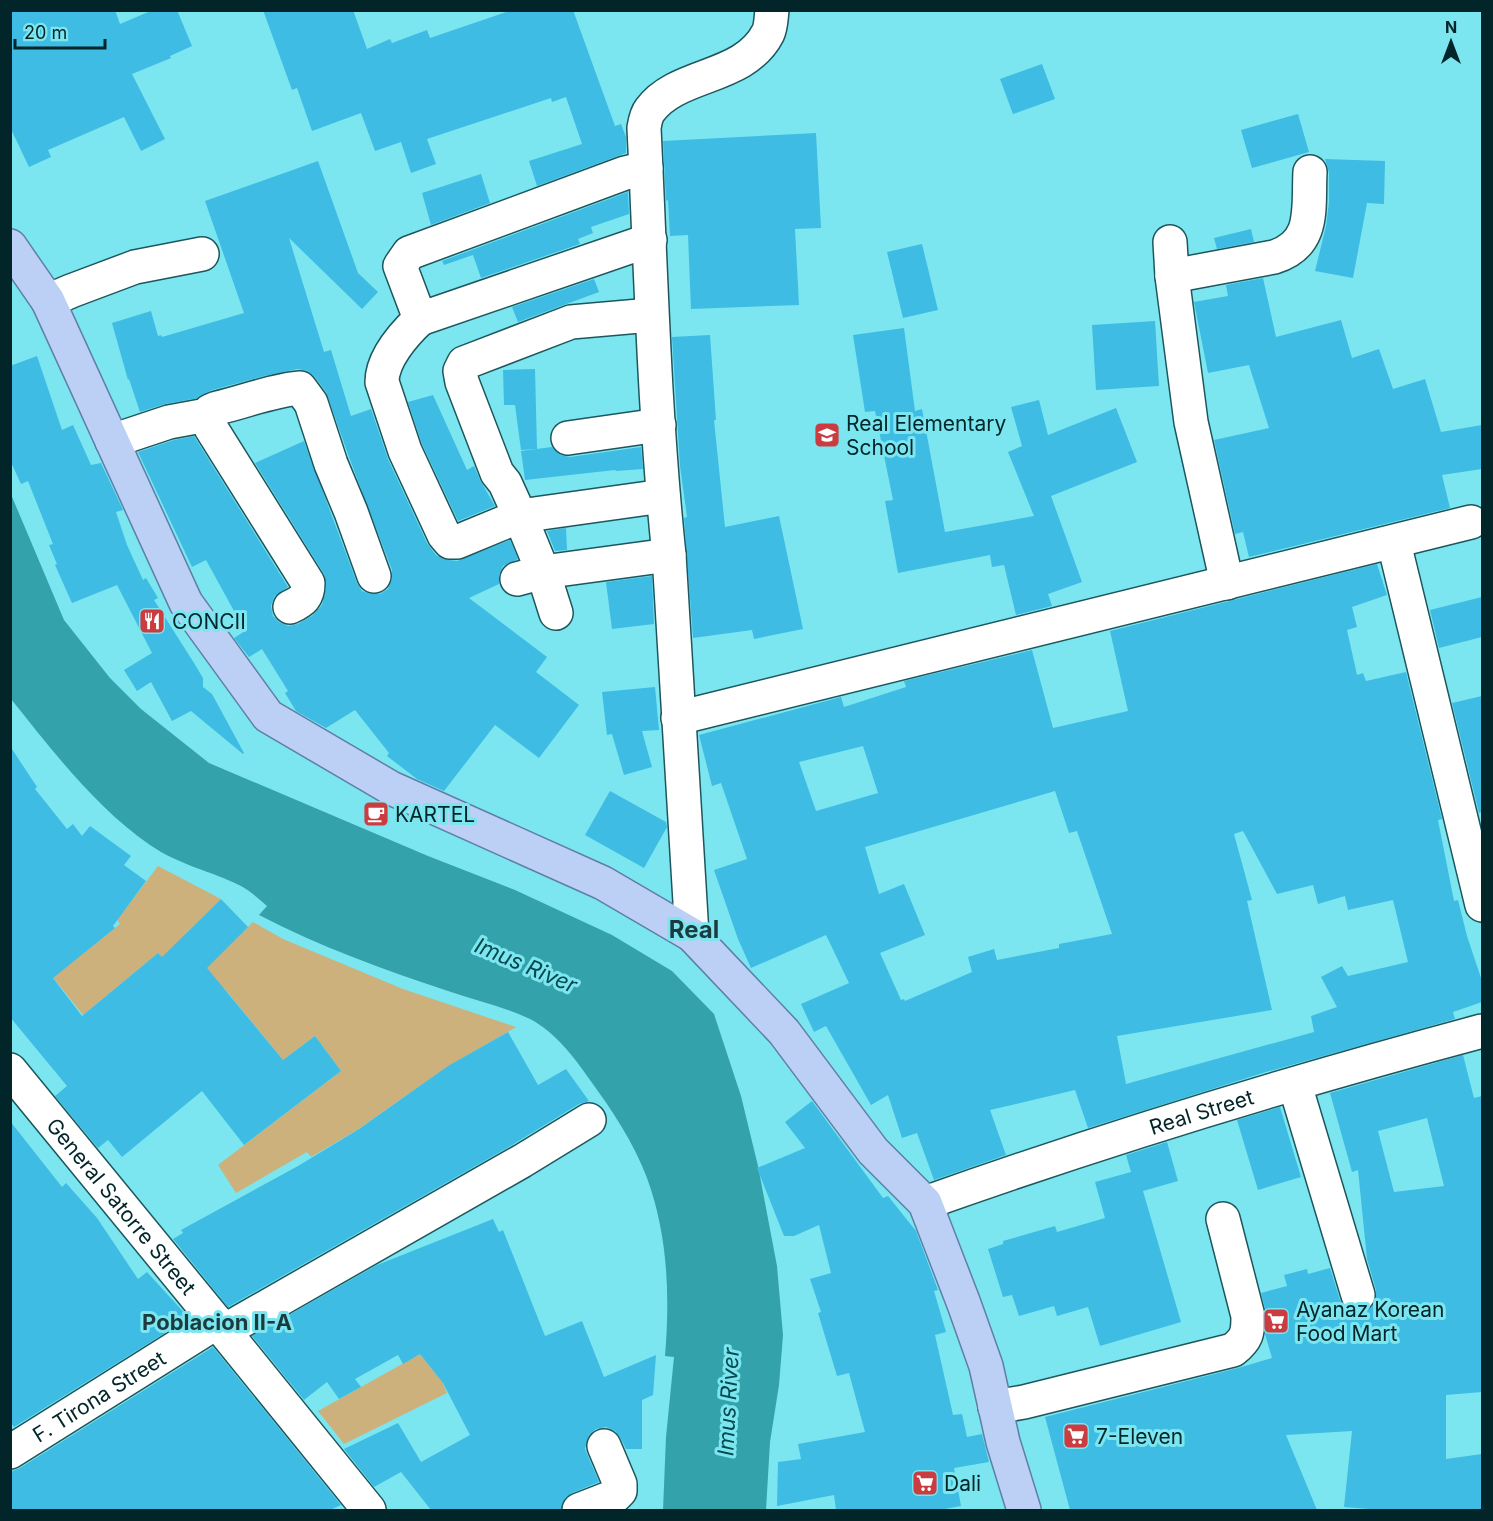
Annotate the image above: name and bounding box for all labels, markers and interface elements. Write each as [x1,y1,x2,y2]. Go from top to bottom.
scale bar [15,12,105,50]
north arrow [1421,12,1481,72]
text: N [1445,17,1457,37]
text: 20 m [24,22,67,43]
place label: Real Elementary School [846,411,1006,460]
school or university icon: Real Elementary School [812,420,842,450]
restaurant icon: CONCII [137,606,167,636]
place label: CONCII [172,609,246,634]
cafe icon: KARTEL [361,799,391,829]
place label: KARTEL [395,802,475,827]
district label: Real [669,915,719,944]
water label: Imus River [471,932,582,998]
street label: Real Street [1146,1084,1257,1140]
street label: General Satorre Street [42,1113,201,1300]
place label: Ayanaz Korean Food Mart [1296,1297,1444,1346]
supermarket icon: Ayanaz Korean Food Mart [1261,1306,1291,1336]
district label: Poblacion II-A [142,1309,292,1335]
street label: F. Tirona Street [28,1345,170,1447]
water label: Imus River [712,1347,744,1457]
supermarket icon: 7-Eleven [1061,1421,1091,1451]
place label: 7-Eleven [1096,1424,1183,1449]
supermarket icon: Dali [910,1468,940,1498]
place label: Dali [944,1471,981,1496]

